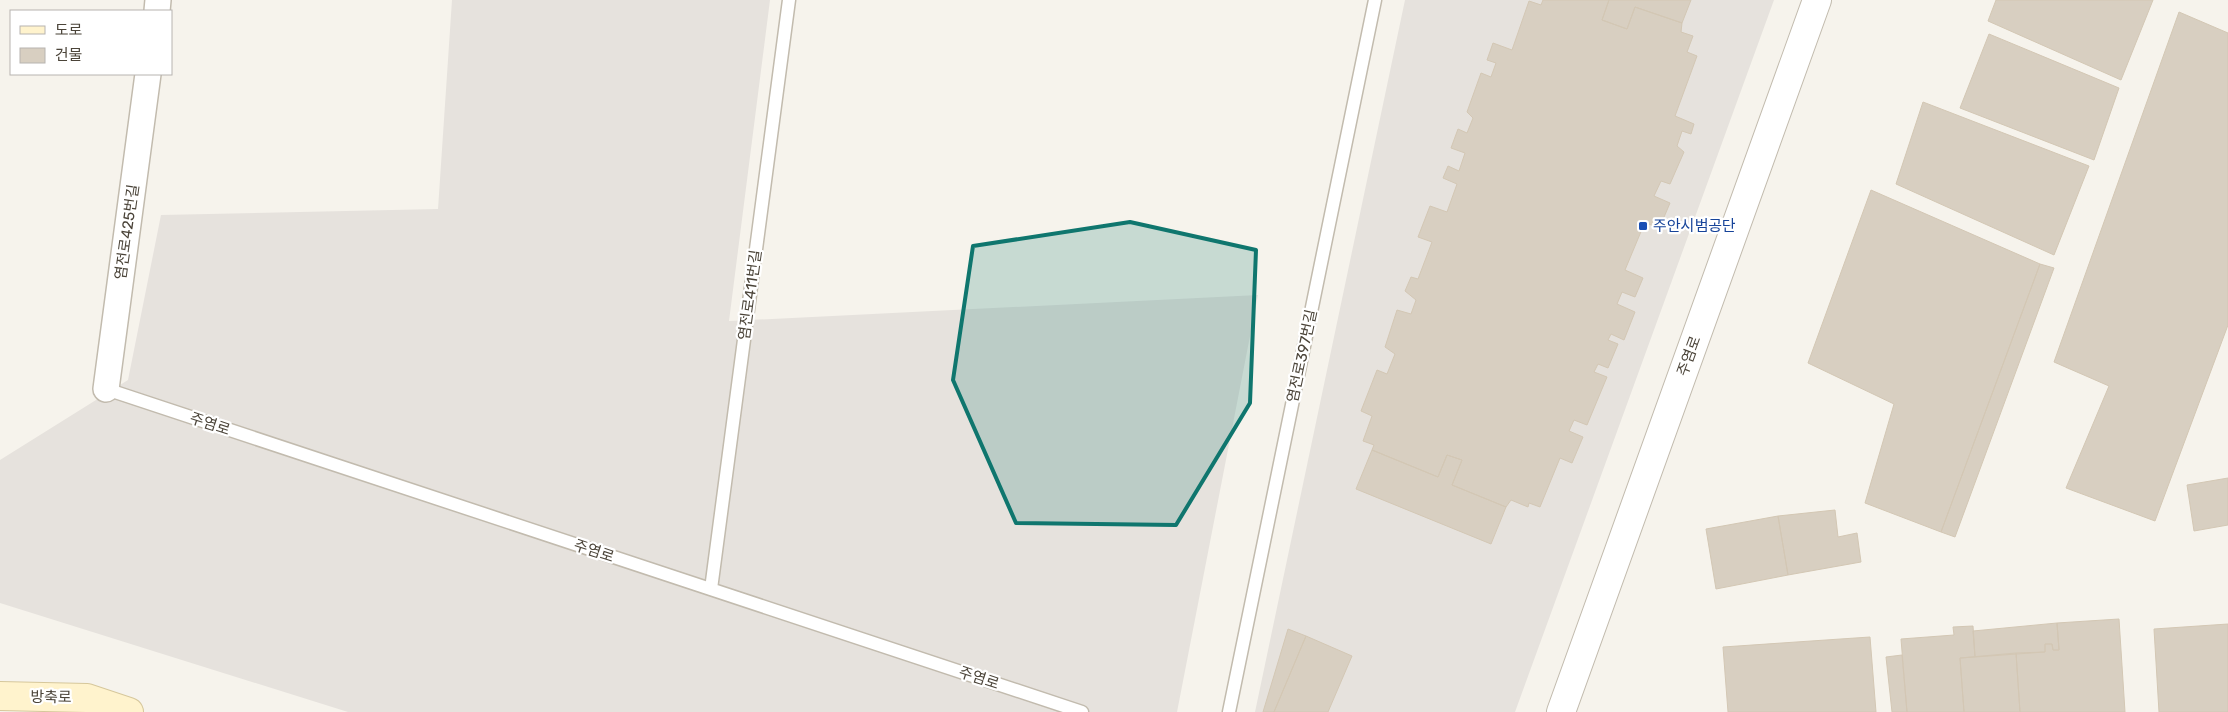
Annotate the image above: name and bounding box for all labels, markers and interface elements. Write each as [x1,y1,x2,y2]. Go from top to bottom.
legend [10,10,172,75]
text: 도로 [55,21,83,39]
text: 건물 [55,46,83,64]
street label: 염전로425번길 [111,183,143,281]
place label: 주안시범공단 [1653,217,1736,235]
marker: 주안시범공단 [1637,220,1649,232]
street label: 염전로411번길 [735,249,765,341]
street label: 염전로397번길 [1283,308,1321,404]
street label: 주염로 [1673,333,1705,379]
street label: 주염로 [188,409,232,439]
street label: 주염로 [572,536,616,566]
street label: 주염로 [957,663,1001,693]
street label: 방축로 [30,688,72,706]

